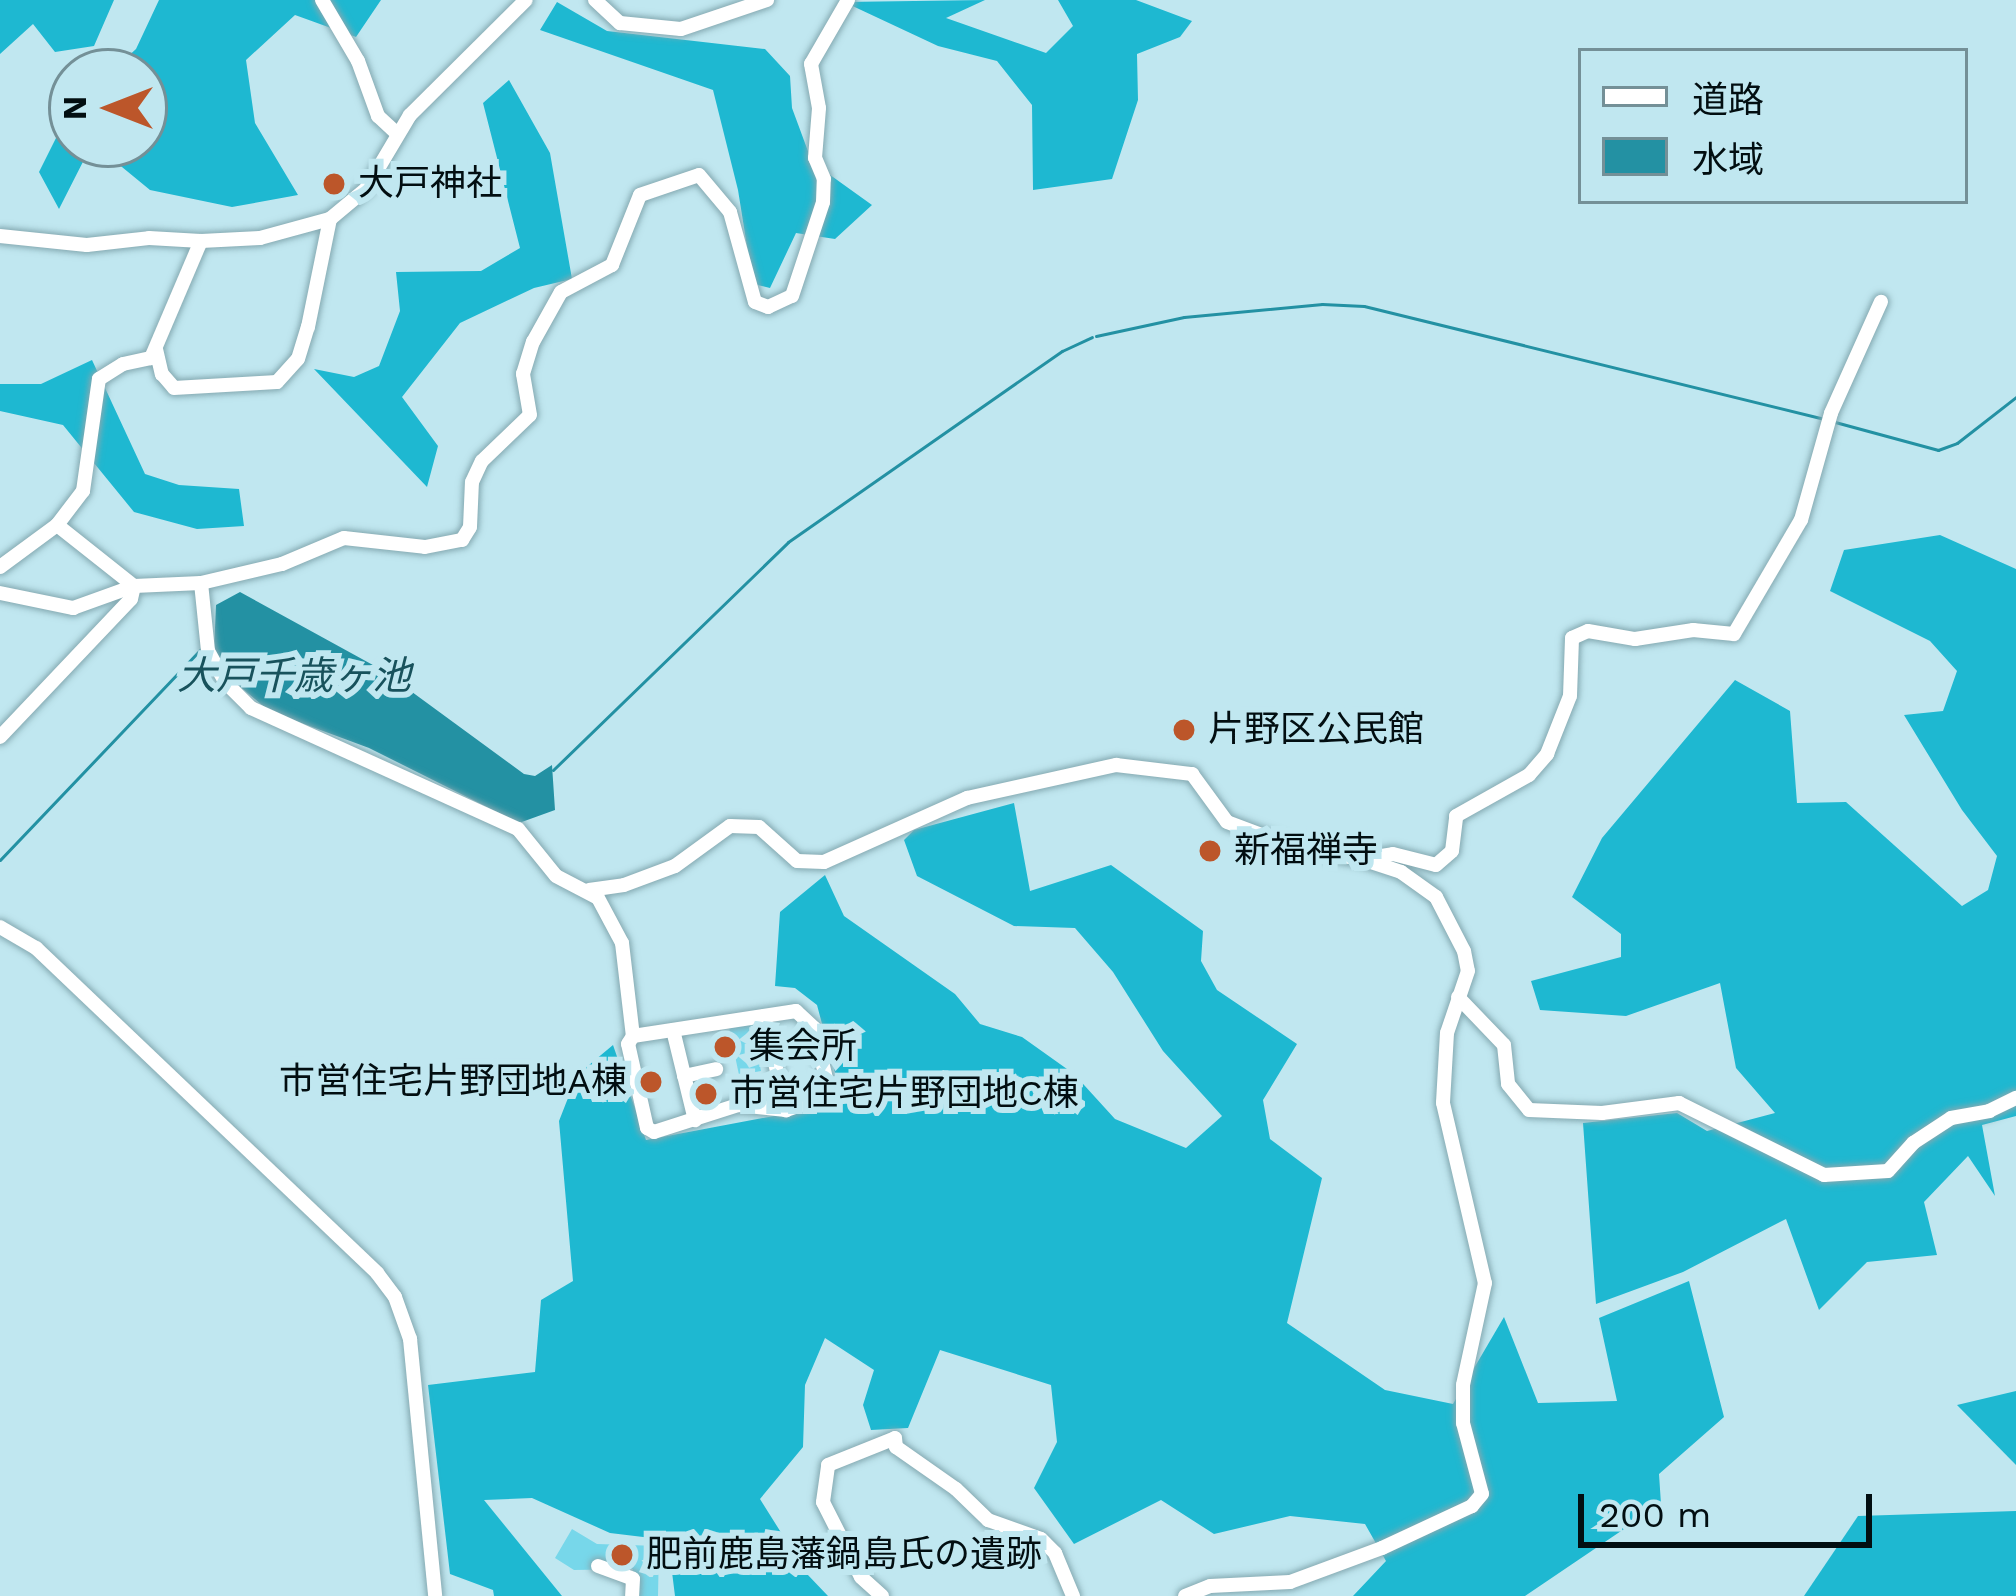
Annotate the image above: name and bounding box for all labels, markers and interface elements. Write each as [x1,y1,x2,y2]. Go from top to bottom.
north arrow [48,48,168,168]
legend [1578,48,1968,204]
text: 道路 [1692,79,1764,121]
text: N [55,96,94,120]
text: 水域 [1692,139,1764,181]
place label: 大戸神社 [358,162,502,206]
marker: 大戸神社 [321,171,347,197]
water label: 大戸千歳ヶ池 [177,653,411,699]
place label: 片野区公民館 [1208,708,1424,752]
marker: 片野区公民館 [1171,717,1197,743]
place label: 新福禅寺 [1234,829,1378,873]
marker: 新福禅寺 [1197,838,1223,864]
place label: 集会所 [749,1025,857,1069]
marker: 集会所 [712,1034,738,1060]
place label: 市営住宅片野団地A棟 [279,1060,627,1104]
marker: 市営住宅片野団地A棟 [638,1069,664,1095]
place label: 市営住宅片野団地C棟 [730,1072,1079,1116]
marker: 市営住宅片野団地C棟 [693,1081,719,1107]
scale bar [1584,1470,1878,1544]
text: 200 m [1599,1494,1711,1536]
place label: 肥前鹿島藩鍋島氏の遺跡 [646,1533,1042,1577]
marker: 肥前鹿島藩鍋島氏の遺跡 [609,1542,635,1568]

